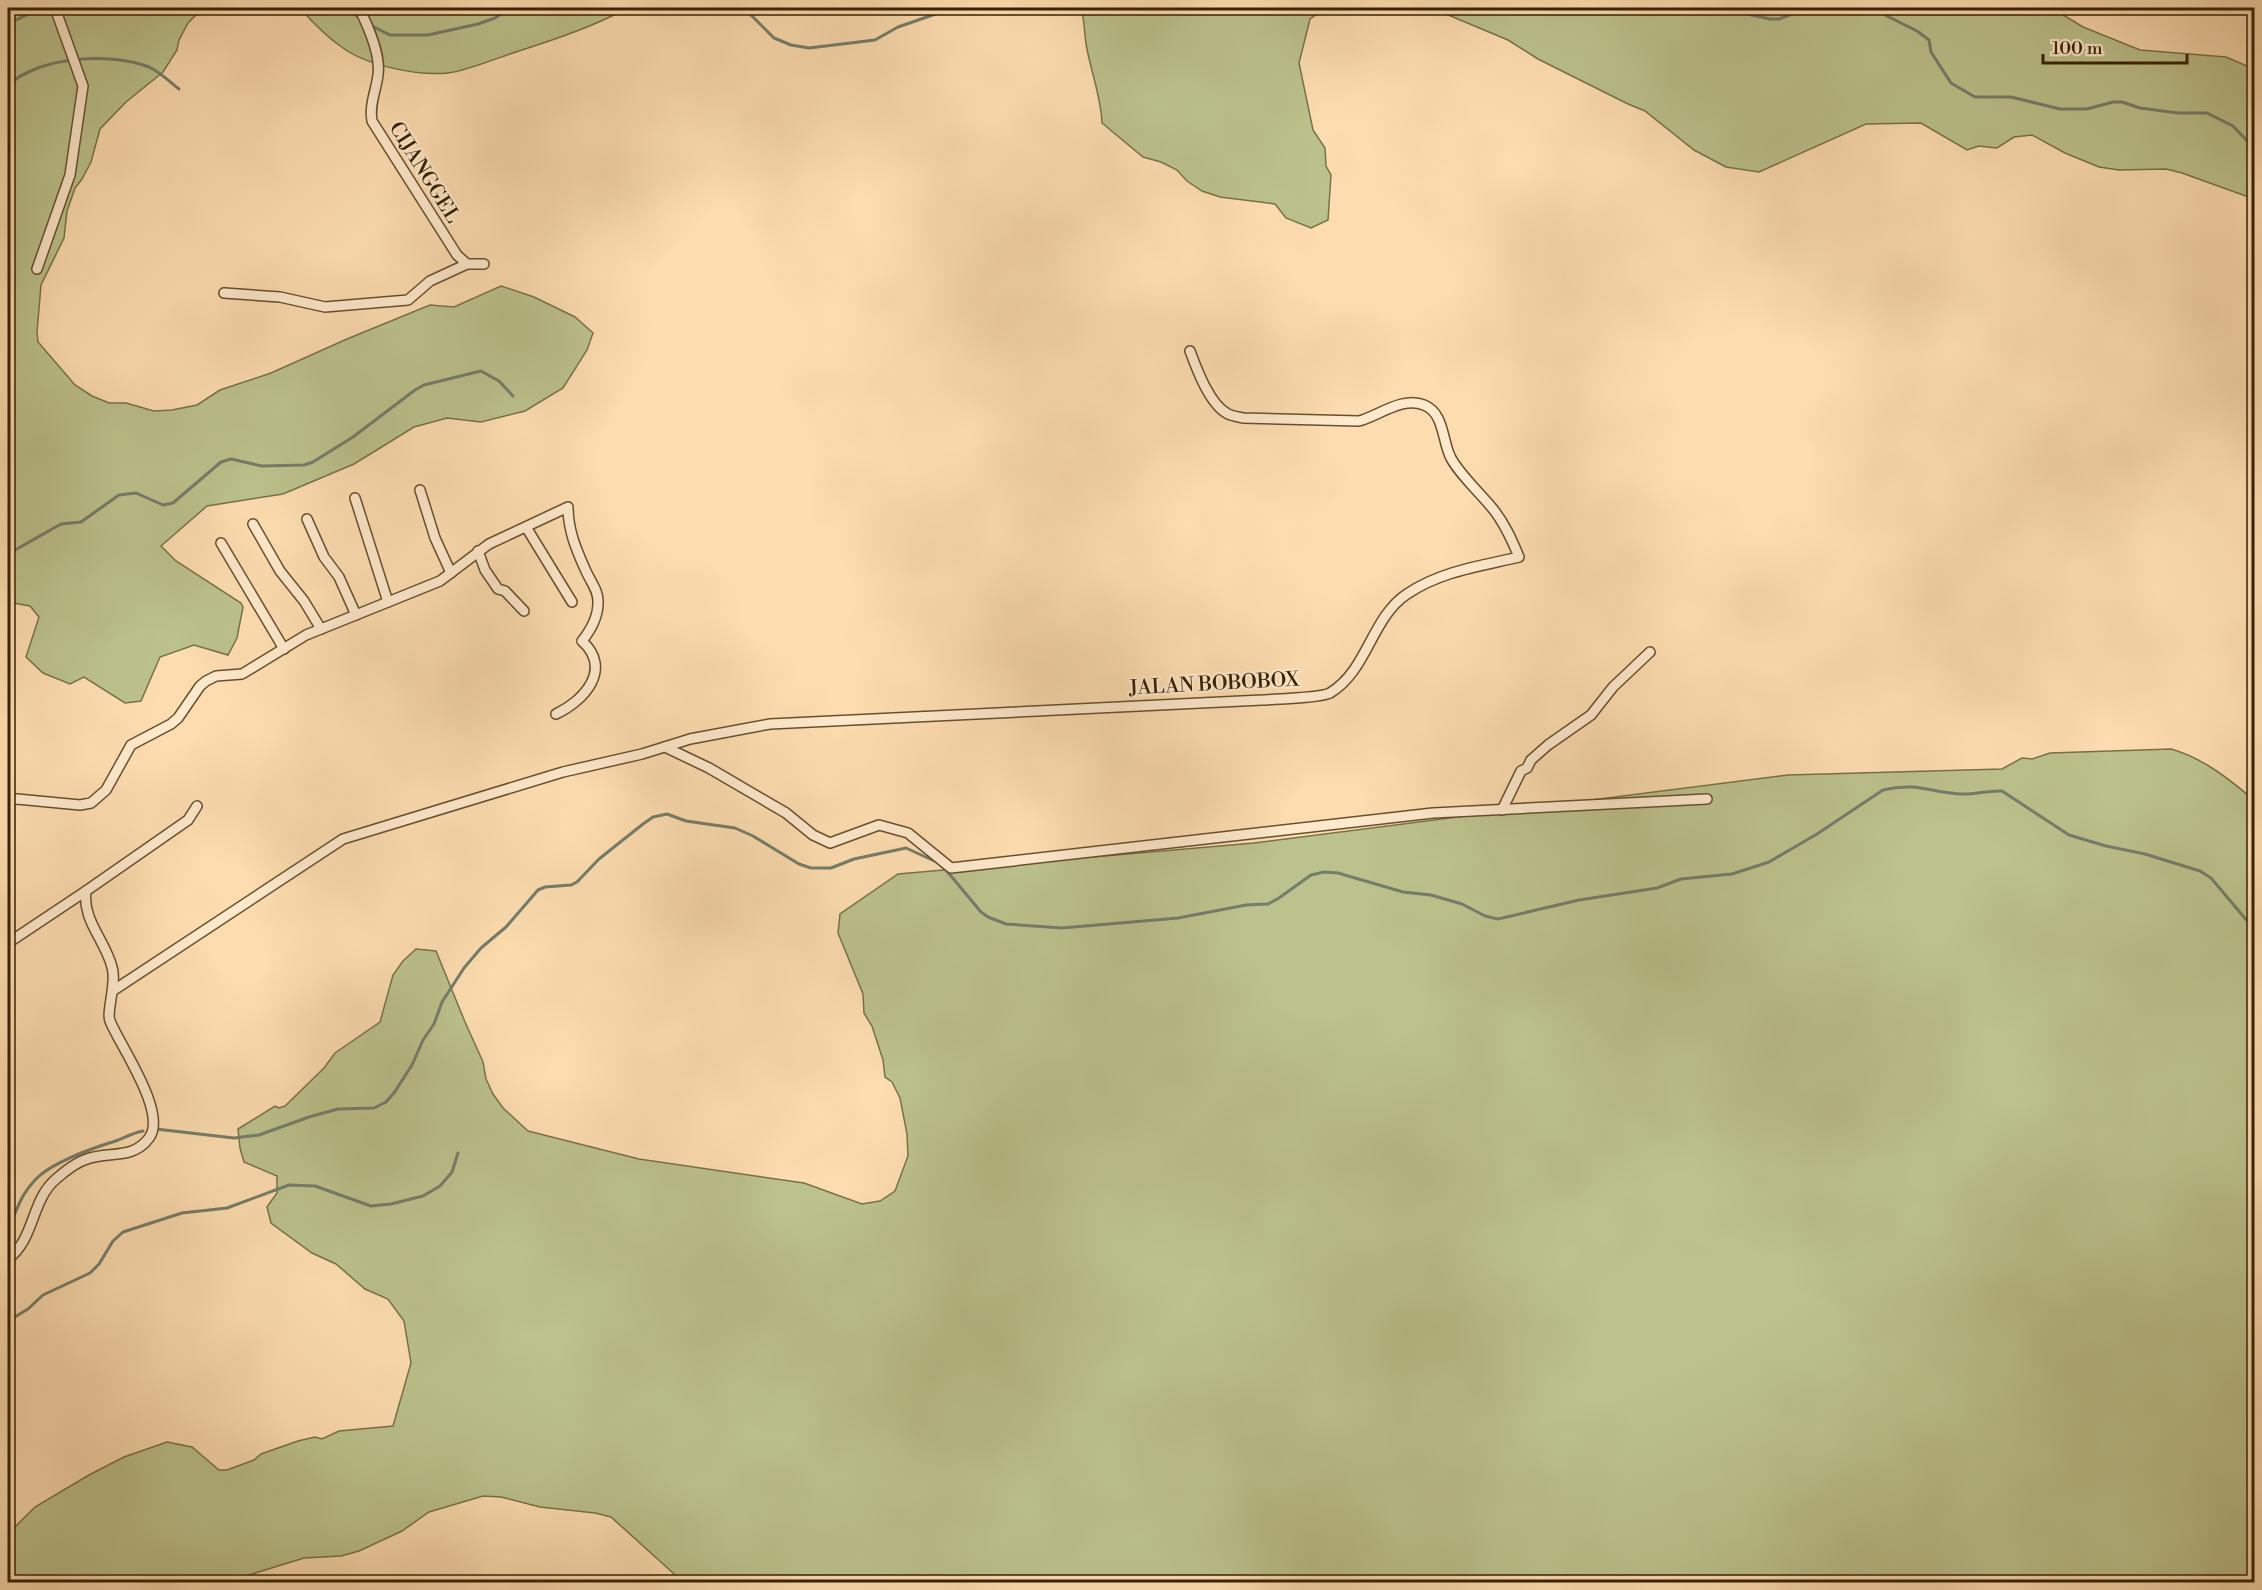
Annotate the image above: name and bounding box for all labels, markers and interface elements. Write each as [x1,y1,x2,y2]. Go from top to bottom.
scale bar [2043,27,2187,65]
text: 100 m [2052,37,2103,60]
street label: CIJANGGEL [383,118,465,228]
street label: JALAN BOBOBOX [1128,668,1300,701]

